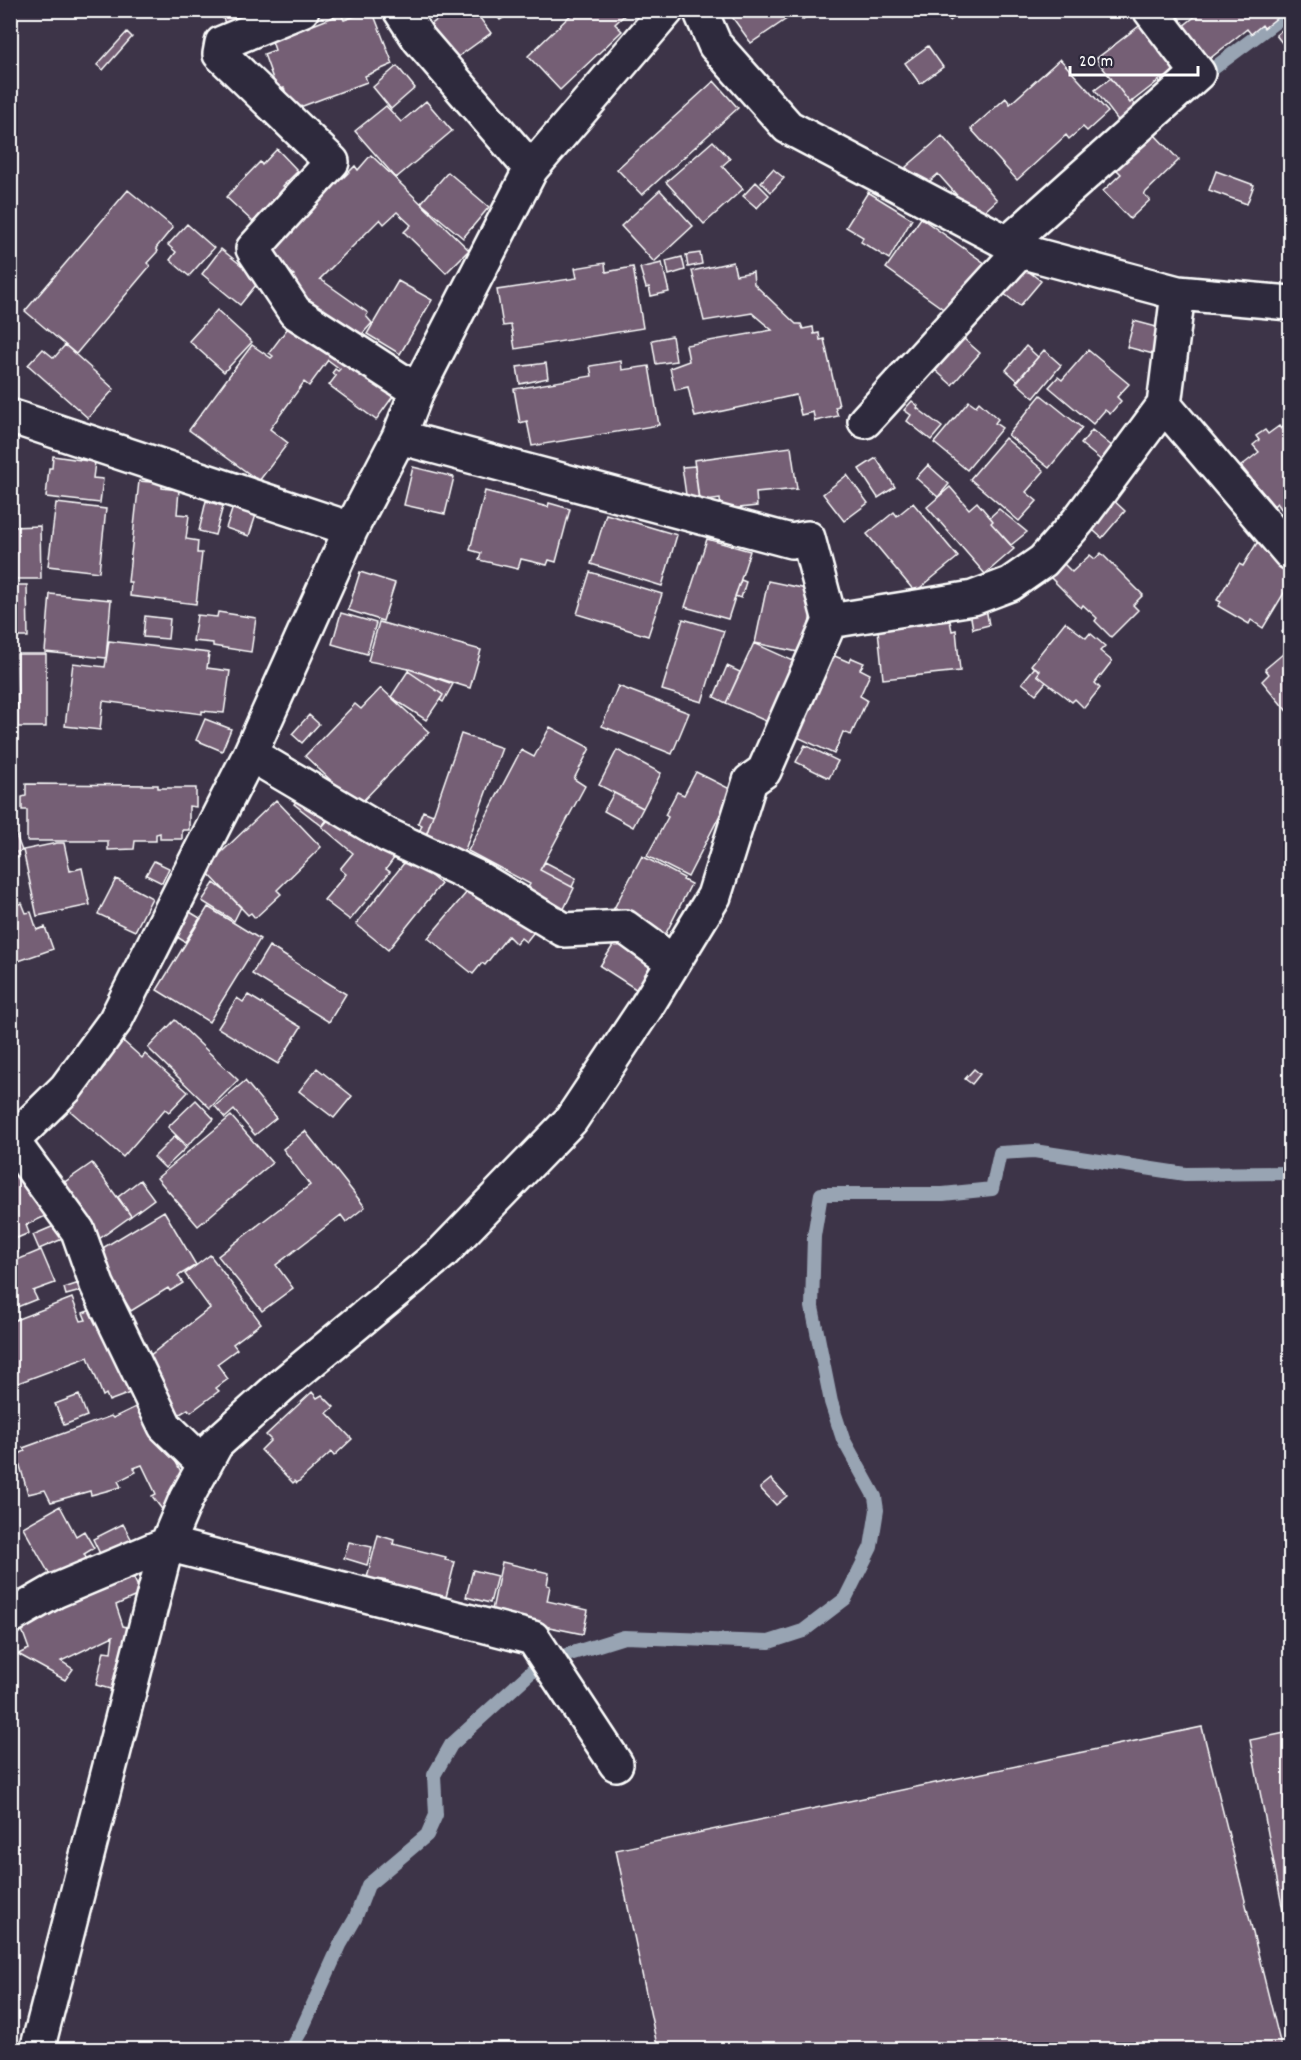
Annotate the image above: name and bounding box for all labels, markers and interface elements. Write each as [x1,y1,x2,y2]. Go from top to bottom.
scale bar [1070,39,1198,77]
text: 20 m [1079,50,1113,75]

